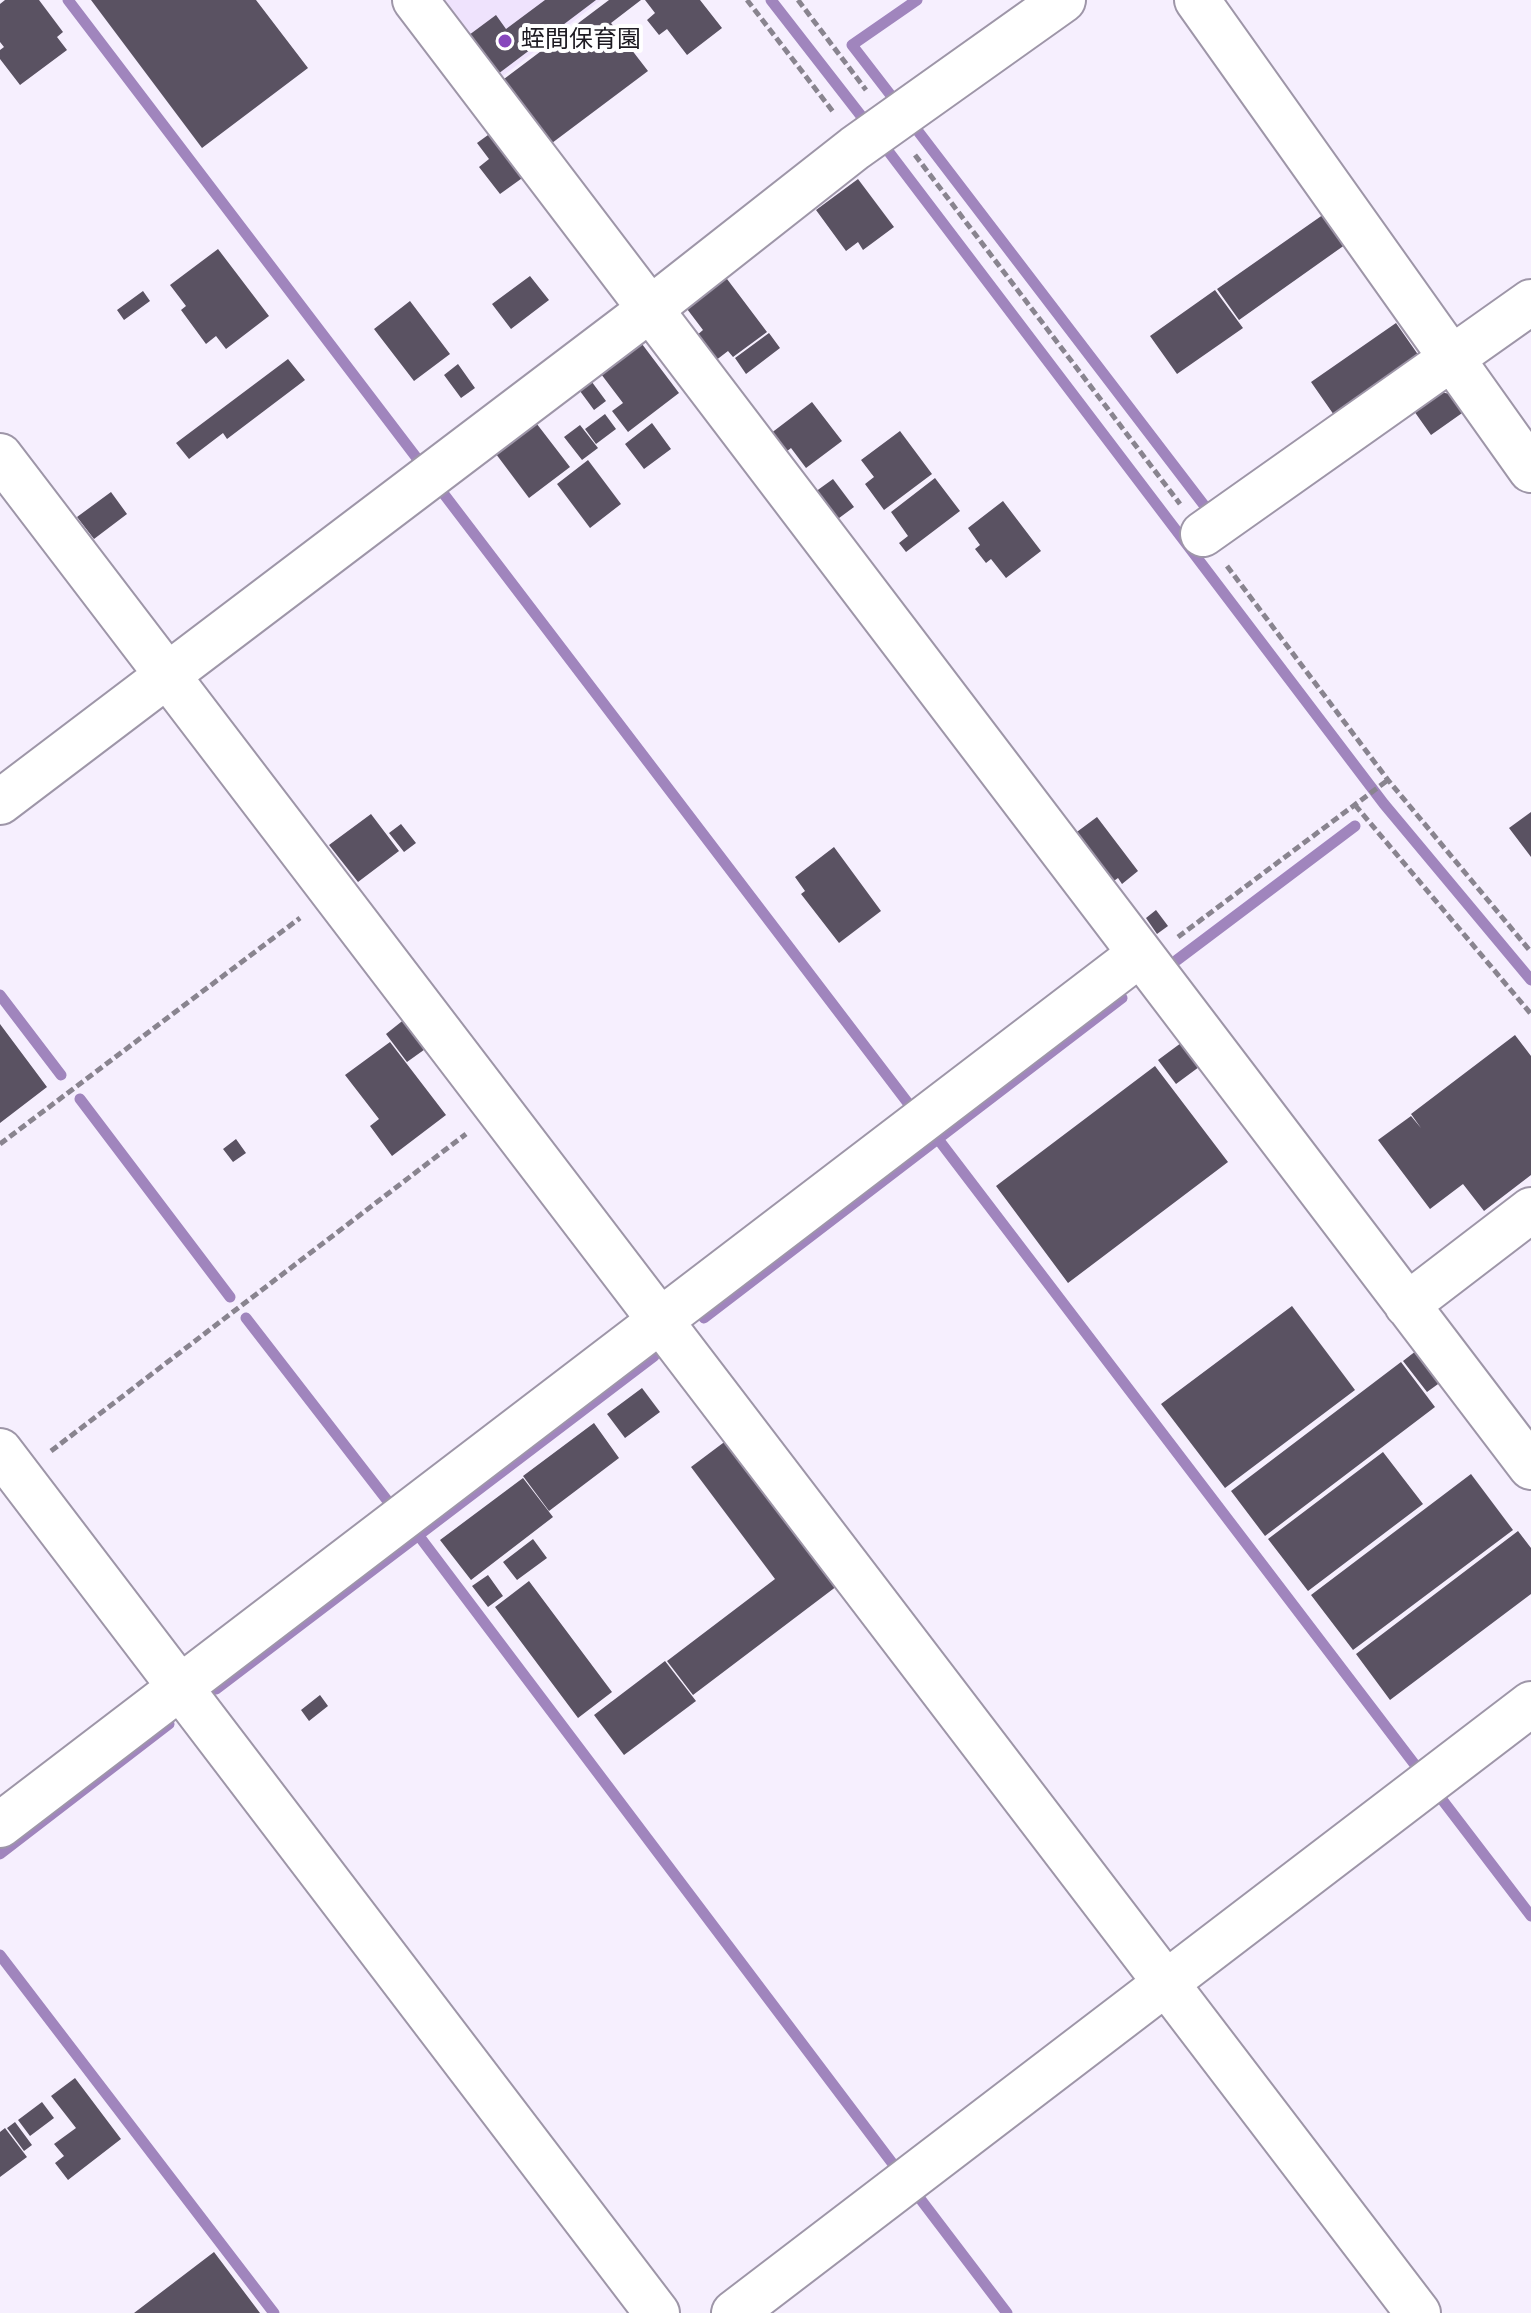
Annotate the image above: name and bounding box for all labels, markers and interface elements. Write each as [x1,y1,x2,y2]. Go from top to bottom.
place label: 蛭間保育園 [521,27,641,55]
marker: 蛭間保育園 [496,32,514,50]

